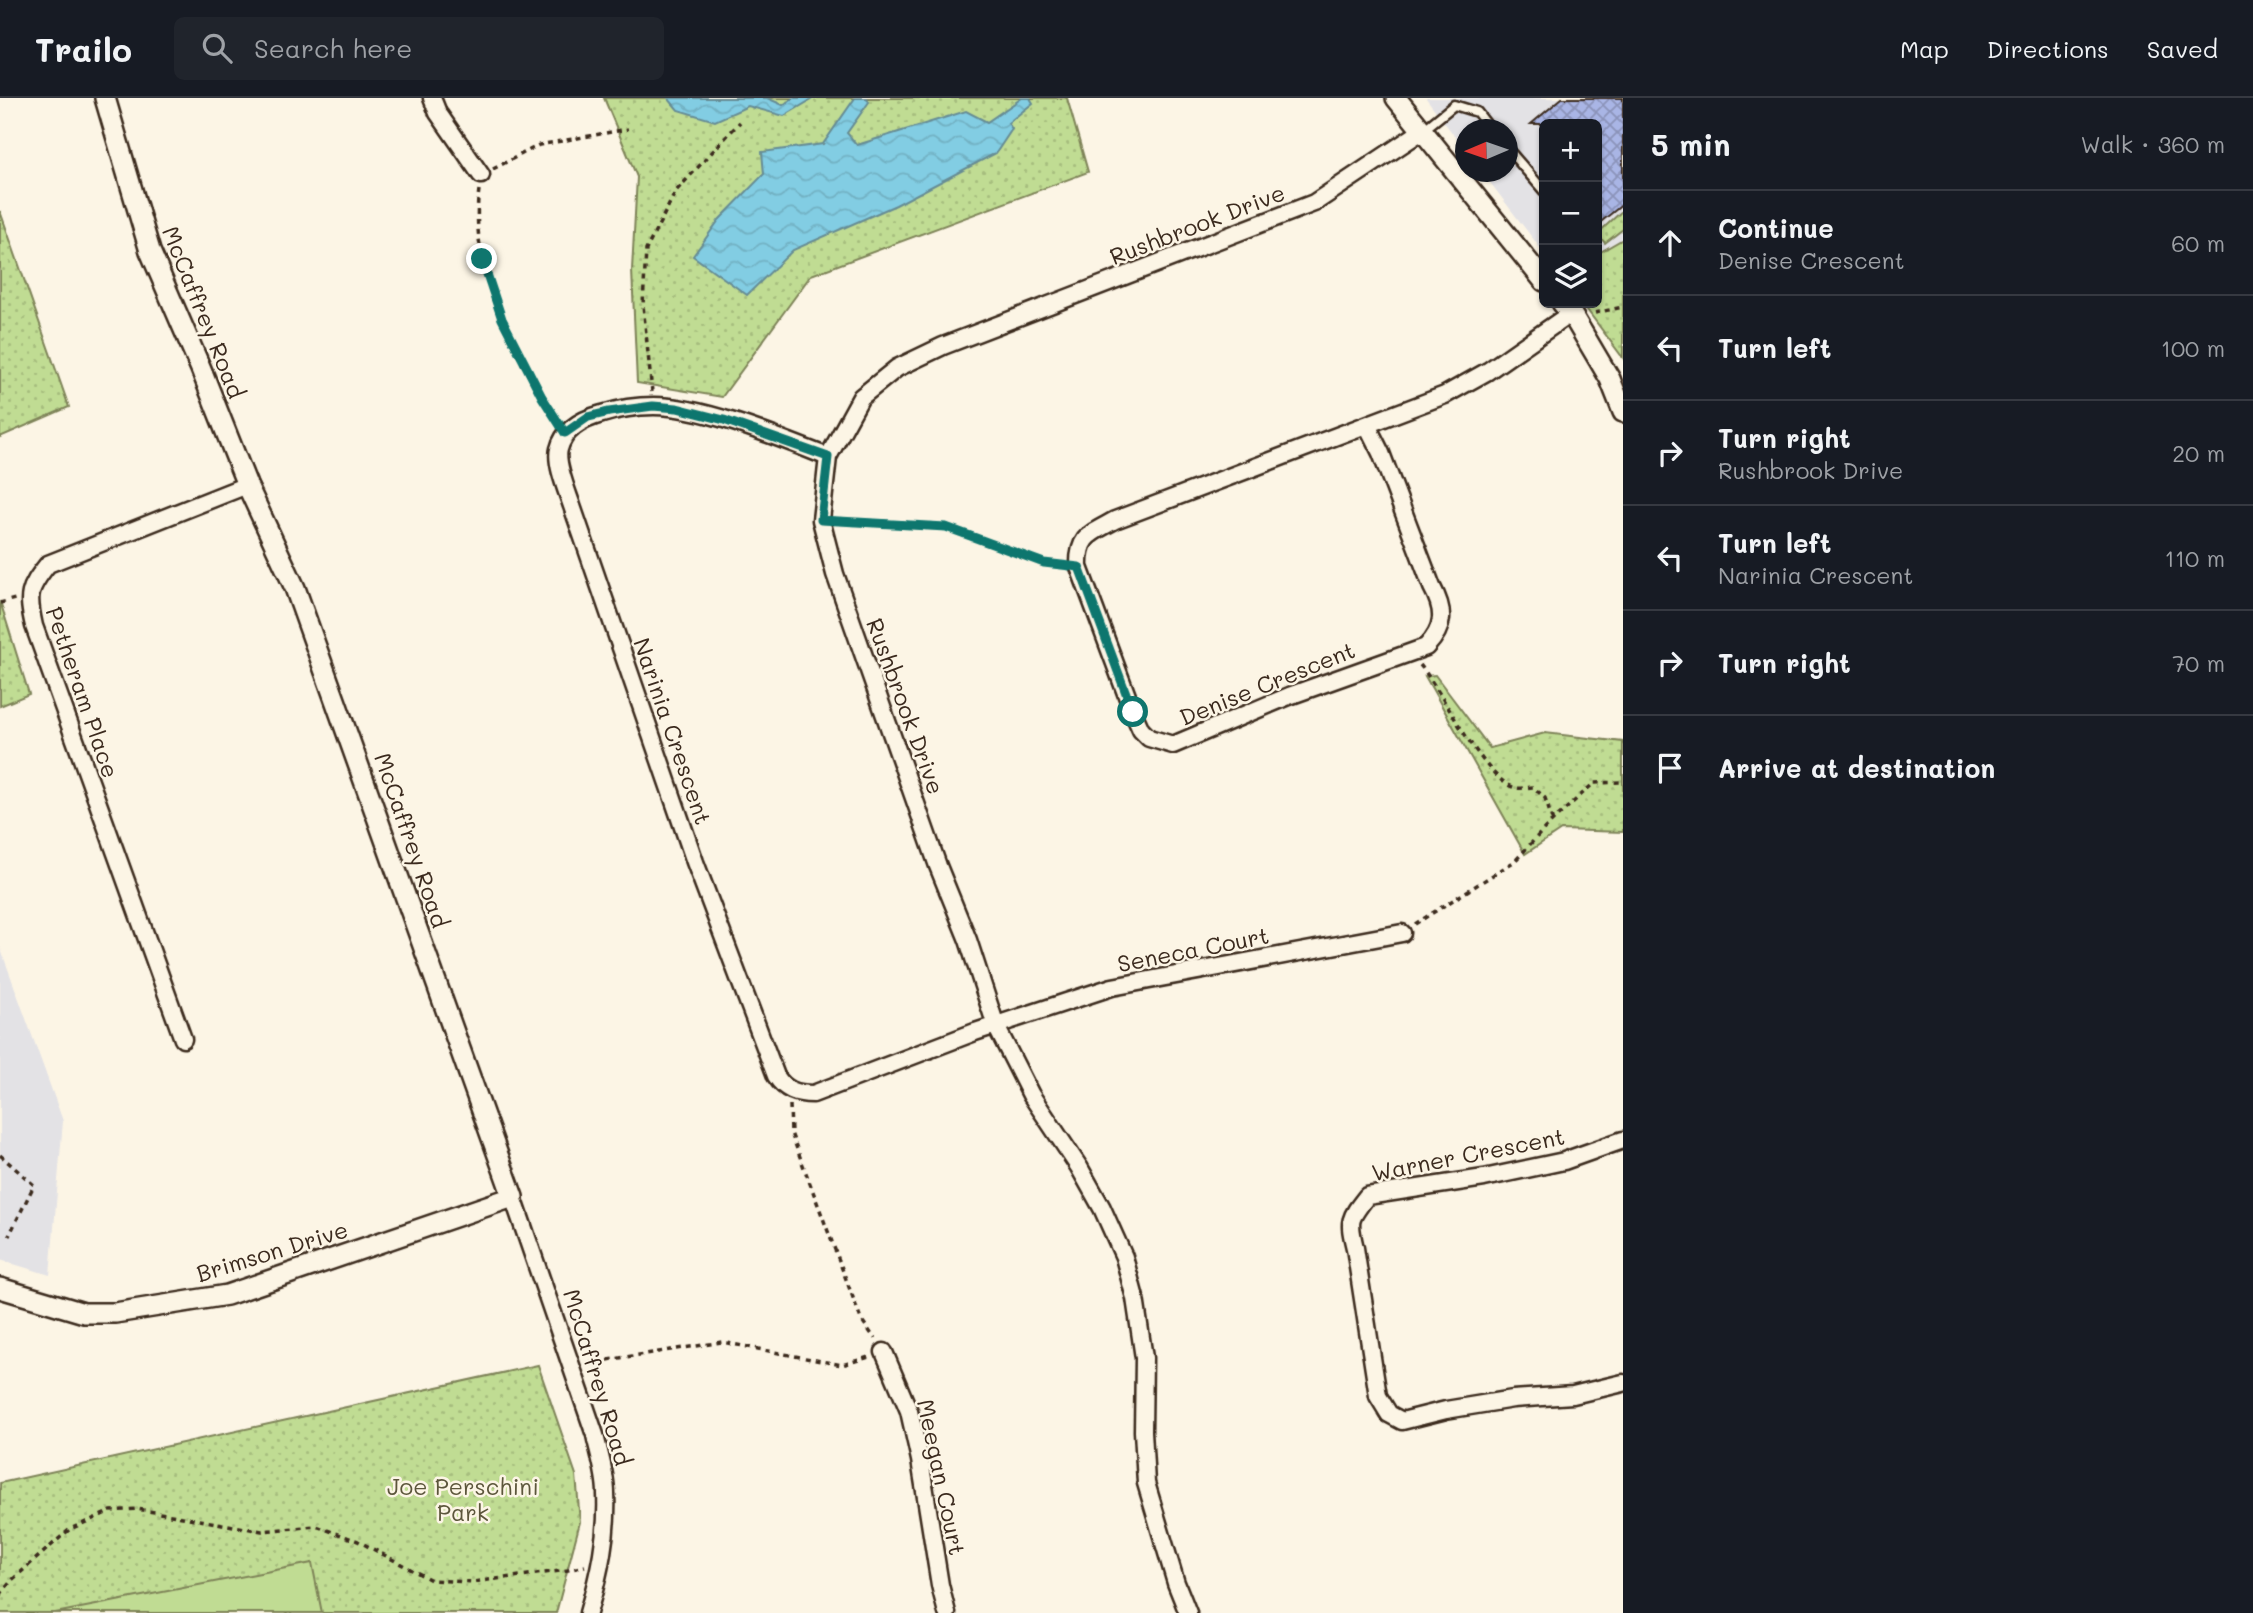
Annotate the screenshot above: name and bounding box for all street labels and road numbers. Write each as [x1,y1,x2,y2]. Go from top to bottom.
street label: Rushbrook Drive [1105,177,1289,271]
street label: McCaffrey Road [156,222,252,402]
street label: Petheram Place [40,602,126,782]
street label: Rushbrook Drive [860,614,952,798]
street label: Narinia Crescent [627,634,719,828]
street label: Denise Crescent [1175,634,1359,732]
street label: McCaffrey Road [368,749,456,931]
street label: Seneca Court [1115,920,1271,978]
street label: Warner Crescent [1369,1121,1567,1187]
street label: Brimson Drive [193,1214,351,1288]
street label: McCaffrey Road [557,1285,639,1469]
street label: Meegan Court [911,1396,973,1558]

